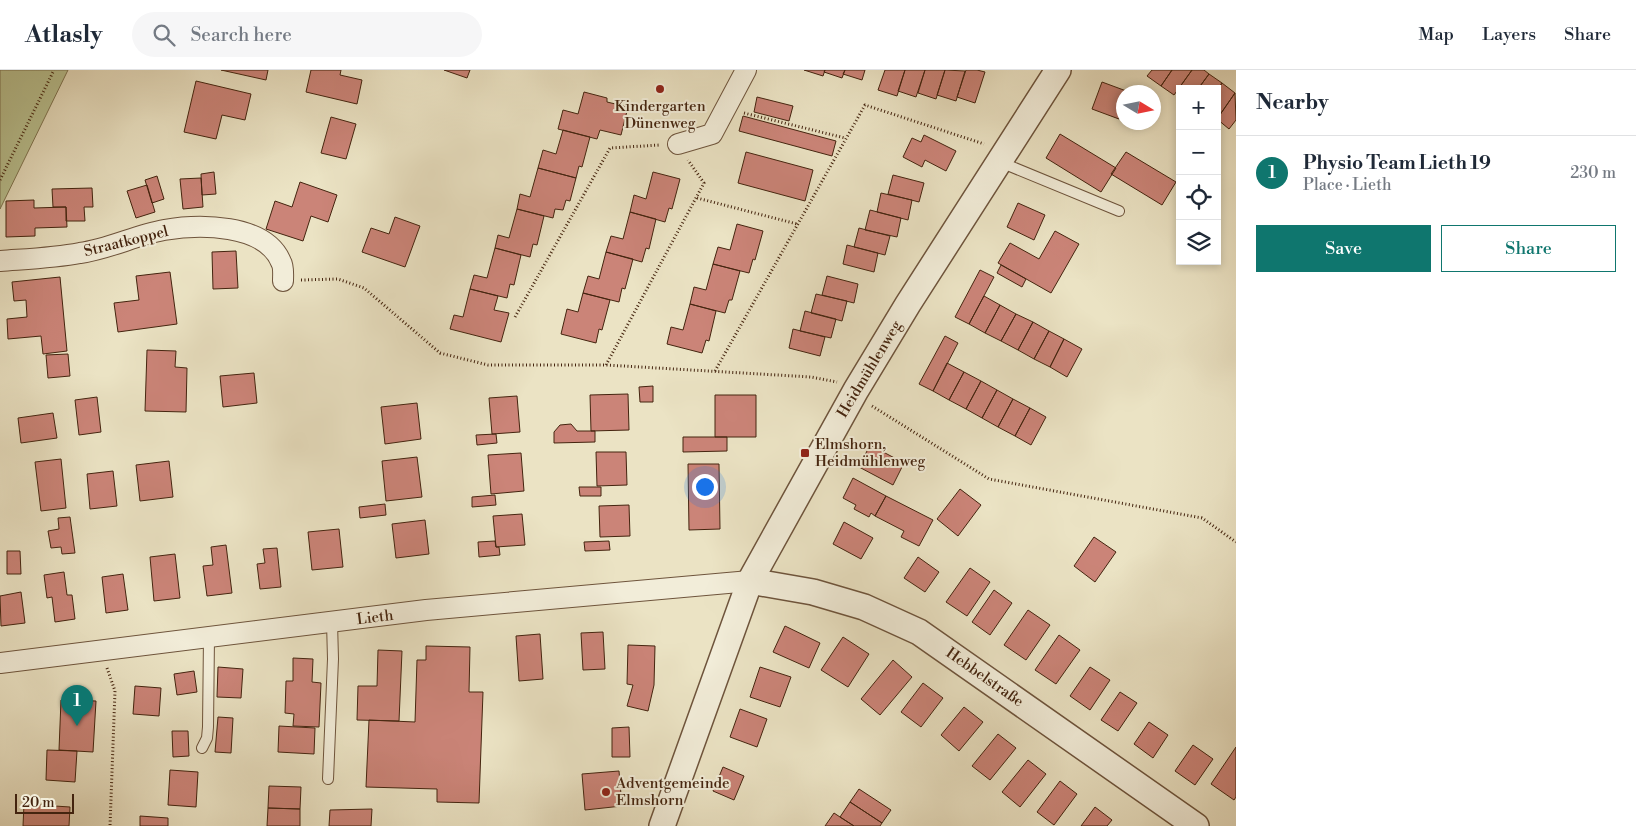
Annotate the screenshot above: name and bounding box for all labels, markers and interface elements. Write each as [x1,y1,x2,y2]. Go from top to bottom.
search box [132,12,482,57]
text: Atlasly [25,20,102,50]
icon: search [150,21,178,49]
text: Search here [190,23,292,47]
text: Map [1419,23,1454,46]
text: Layers [1482,23,1536,46]
text: Share [1564,23,1611,46]
marker: Kindergarten Dünenweg [654,83,666,95]
north arrow [1116,85,1161,130]
map controls [1176,85,1221,265]
button: + [1176,85,1221,130]
text: Nearby [1256,90,1329,116]
place label: Kindergarten Dünenweg [614,97,706,133]
button: − [1176,130,1221,175]
text: Physio Team Lieth 19 [1303,151,1491,175]
text: 1 [1268,163,1276,183]
text: 230 m [1570,163,1616,183]
button: locate [1176,175,1221,220]
text: Place · Lieth [1303,175,1392,195]
button: layers [1176,220,1221,265]
street label: Straatkoppel [82,222,171,261]
button: Save [1256,225,1431,272]
button: Share [1441,225,1616,272]
street label: Heidmühlenweg [833,317,906,421]
place label: Elmshorn, Heidmühlenweg [815,435,925,471]
marker: Elmshorn, Heidmühlenweg [799,447,811,459]
your location [692,474,718,500]
street label: Lieth [356,606,395,629]
street label: Hebbelstraße [942,644,1027,711]
pin: 1 [61,685,93,726]
place label: Adventgemeinde Elmshorn [615,774,730,810]
marker: Adventgemeinde Elmshorn [600,786,612,798]
scale bar [15,791,74,814]
text: 20 m [22,794,54,812]

